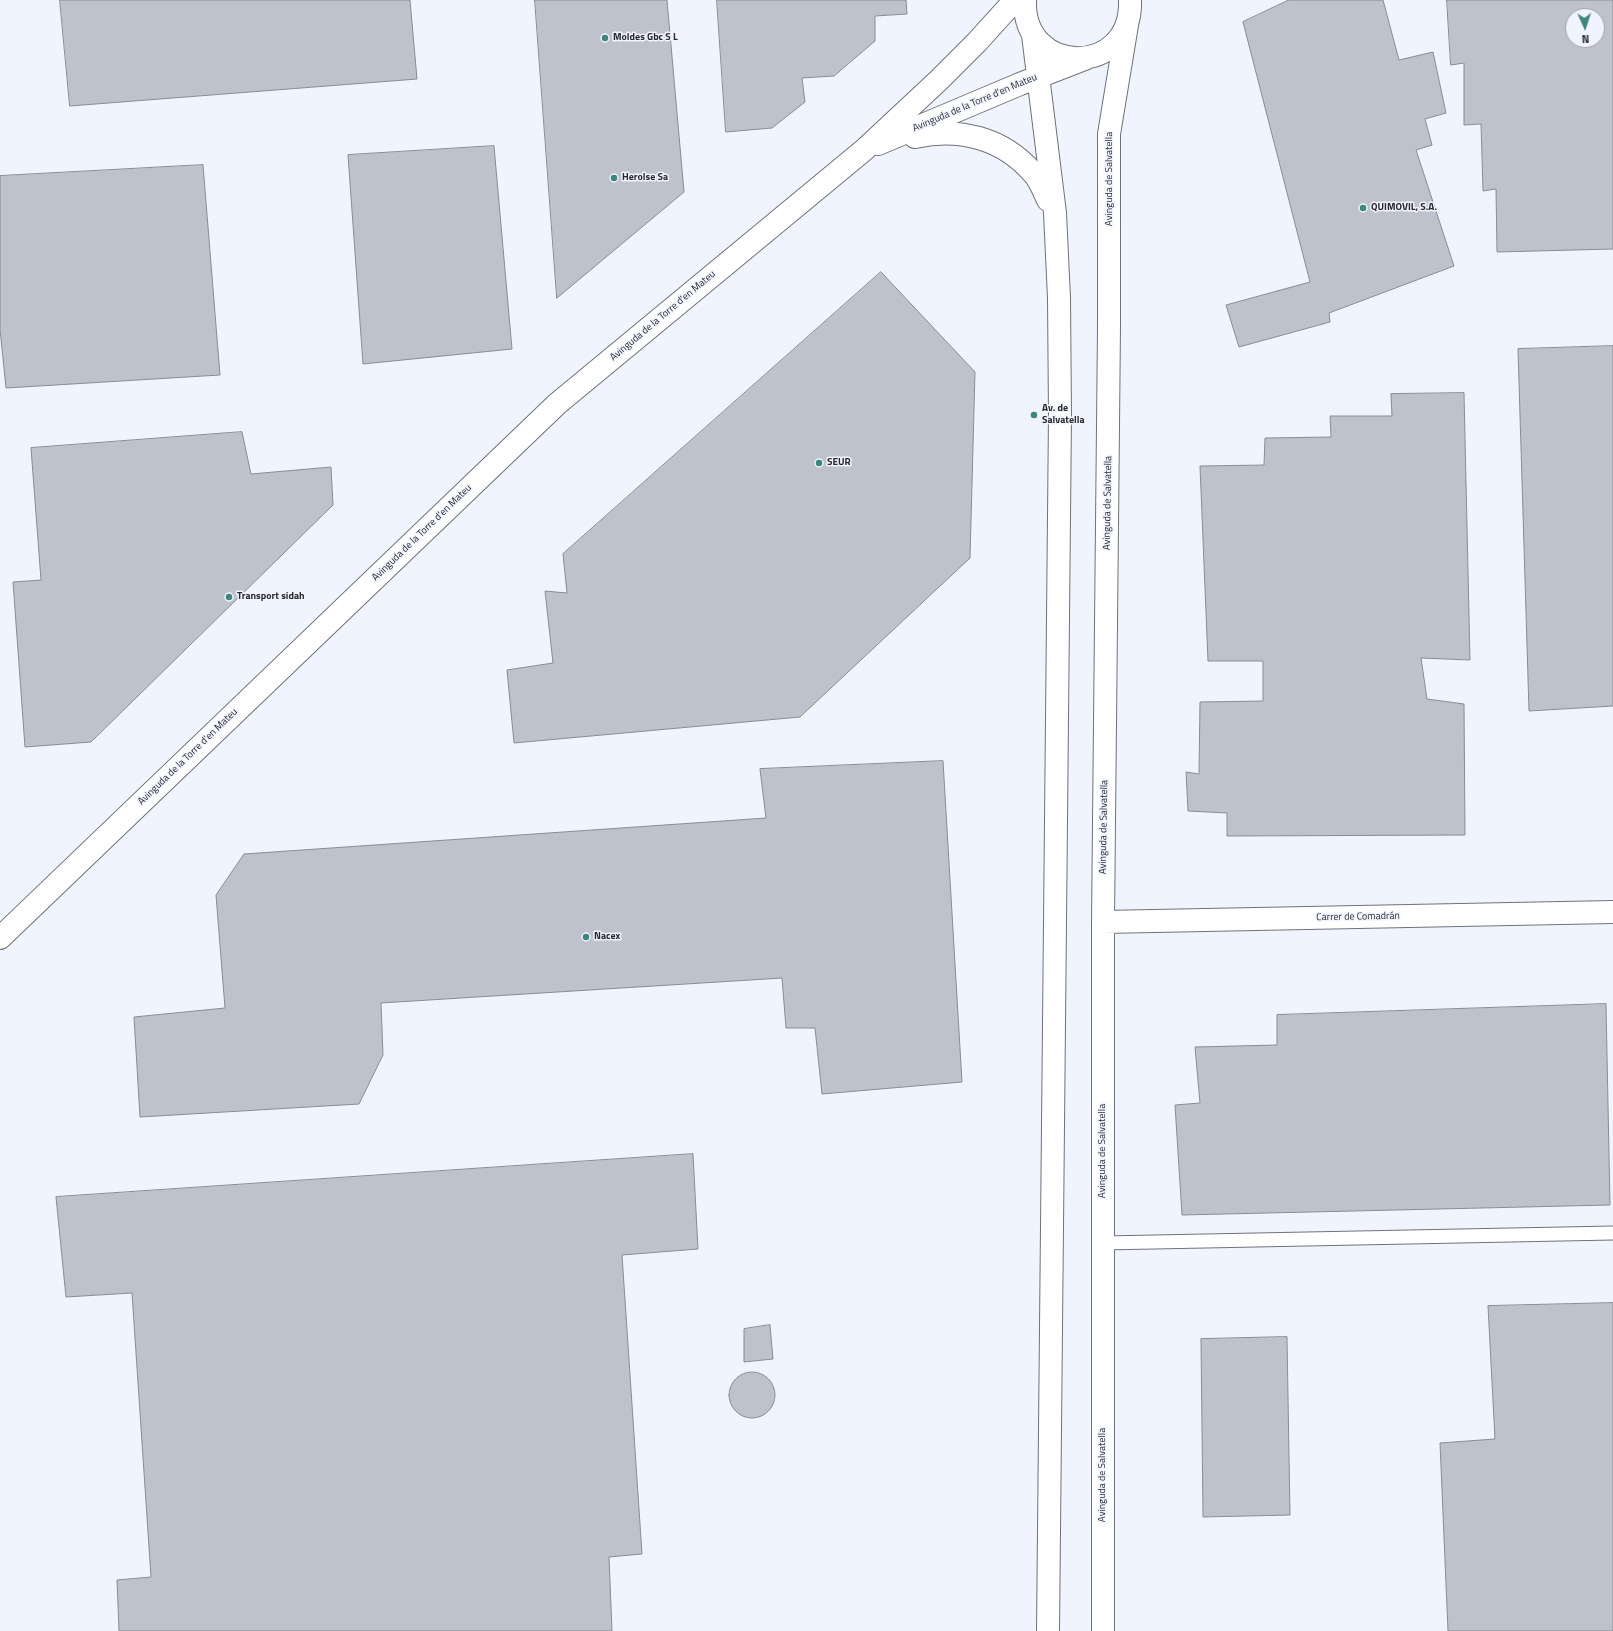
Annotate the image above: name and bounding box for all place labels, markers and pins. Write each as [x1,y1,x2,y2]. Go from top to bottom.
place label: Moldes Gbc S L [613,32,678,44]
marker: Moldes Gbc S L [600,33,610,43]
place label: Herolse Sa [622,172,668,184]
marker: Herolse Sa [609,173,619,183]
place label: QUIMOVIL, S.A. [1371,202,1437,214]
marker: QUIMOVIL, S.A. [1358,203,1368,213]
place label: Av. de Salvatella [1042,403,1085,426]
marker: Av. de Salvatella [1029,410,1039,420]
place label: SEUR [827,457,851,469]
marker: SEUR [814,458,824,468]
place label: Transport sidah [237,591,305,603]
marker: Transport sidah [224,592,234,602]
place label: Nacex [594,931,620,943]
marker: Nacex [581,932,591,942]

